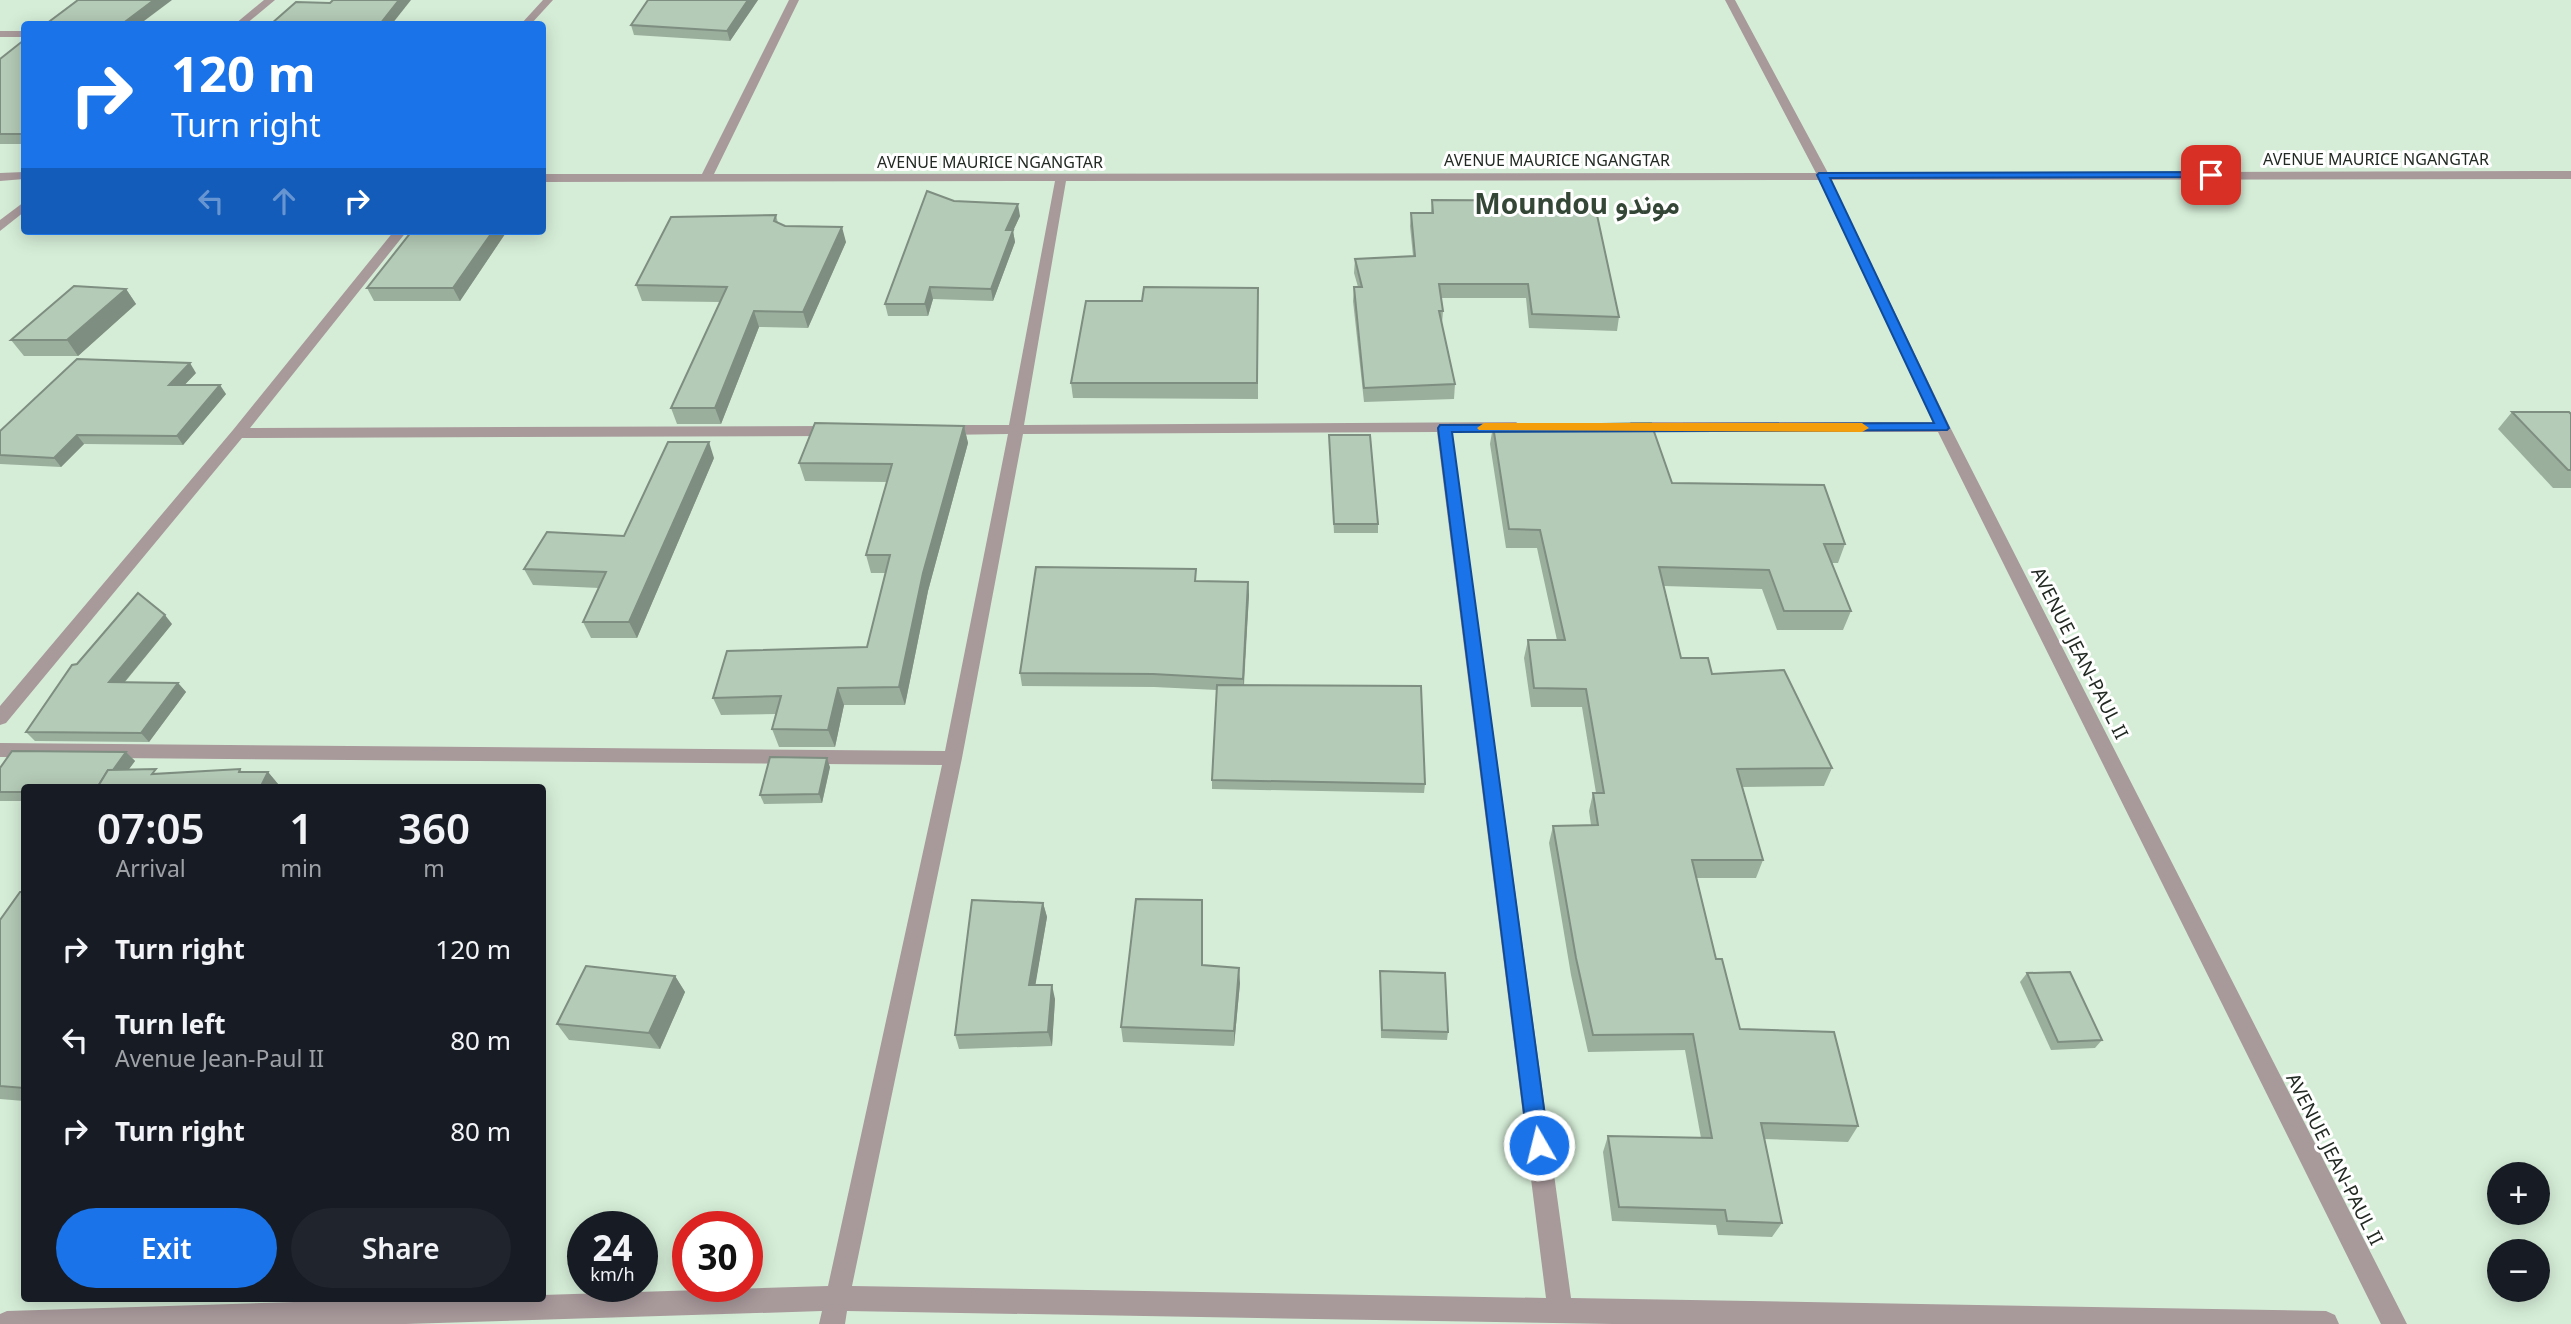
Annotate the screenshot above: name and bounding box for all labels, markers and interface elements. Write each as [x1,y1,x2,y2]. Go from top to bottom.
text: 120 m [171,40,316,106]
icon: right [56,49,147,140]
text: Turn right [171,103,321,146]
pin [2181,145,2241,205]
street label: AVENUE MAURICE NGANGTAR [2263,148,2489,170]
street label: AVENUE MAURICE NGANGTAR [1444,149,1670,171]
street label: AVENUE MAURICE NGANGTAR [877,151,1103,173]
icon: arrive [2192,156,2230,194]
icon: left [192,182,230,220]
icon: ahead [265,182,303,220]
icon: right [338,182,376,220]
district label: Moundou موندو [1474,184,1680,222]
street label: AVENUE JEAN-PAUL II [2025,562,2135,744]
text: 07:05 [97,799,205,856]
text: 1 [289,799,313,856]
text: 360 [398,799,470,856]
text: Arrival [116,852,186,884]
text: min [280,852,322,884]
text: m [423,852,445,884]
icon: right [56,930,94,968]
text: Turn right [115,931,245,967]
text: 120 m [435,931,511,967]
text: Turn left [115,1006,226,1042]
icon: left [56,1021,94,1059]
text: 80 m [450,1022,511,1058]
text: Avenue Jean-Paul II [115,1042,324,1074]
street label: AVENUE JEAN-PAUL II [2280,1068,2390,1250]
position arrow [1502,1108,1576,1182]
icon: right [56,1112,94,1150]
text: Turn right [115,1113,245,1149]
text: 80 m [450,1113,511,1149]
map controls [2487,1162,2550,1302]
button: + [2487,1162,2550,1225]
button: Exit [56,1208,277,1288]
button: Share [291,1208,511,1288]
speed limit sign: 30 [672,1211,763,1302]
text: 24 [592,1224,633,1271]
button: − [2487,1239,2550,1302]
text: km/h [590,1262,635,1286]

